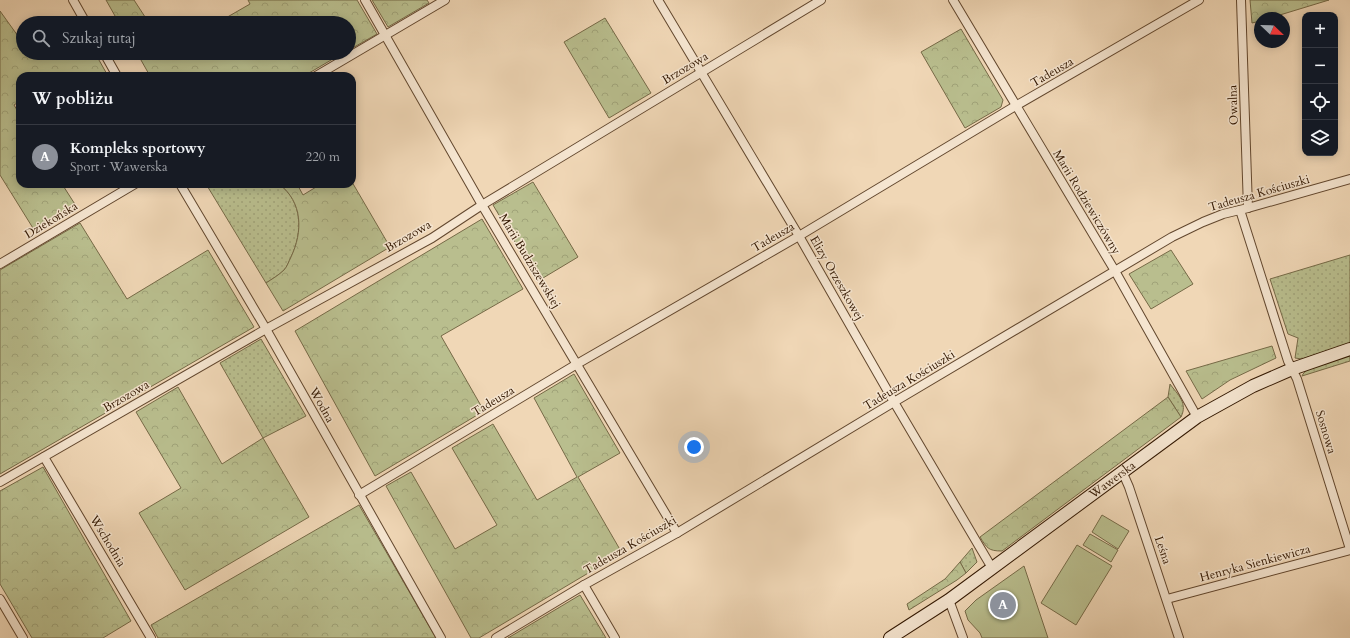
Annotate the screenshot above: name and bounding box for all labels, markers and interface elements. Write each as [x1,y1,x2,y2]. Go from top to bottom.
north arrow [1254,12,1290,48]
map controls [1302,12,1338,156]
button: + [1302,12,1338,48]
search box [16,16,356,60]
icon: search [30,27,52,49]
text: Szukaj tutaj [62,28,136,48]
street label: Brzozowa [659,48,712,88]
button: − [1302,48,1338,84]
street label: Tadeusza [1028,53,1077,91]
street label: Owalna [1224,84,1242,125]
button: locate [1302,84,1338,120]
text: W pobliżu [32,87,113,110]
button: layers [1302,120,1338,156]
text: Kompleks sportowy [70,138,205,158]
street label: Marii Rodziewiczówny [1049,147,1125,258]
text: A [40,148,50,166]
text: 220 m [306,148,340,166]
text: Sport · Wawerska [70,158,168,176]
street label: Tadeusza Kościuszki [1207,171,1312,215]
street label: Dziekońska [21,197,81,242]
street label: Marii Budziszewskiej [495,211,565,311]
street label: Brzozowa [382,216,435,256]
street label: Tadeusza [749,218,798,256]
street label: Elizy Orzeszkowej [806,233,868,323]
street label: Tadeusza Kościuszki [860,346,958,414]
street label: Brzozowa [100,376,153,416]
street label: Tadeusza [469,382,518,420]
street label: Wodna [305,384,339,426]
street label: Sosnowa [1312,408,1340,456]
your location [684,437,704,457]
street label: Wawerska [1085,457,1139,503]
street label: Wschodnia [86,511,130,570]
street label: Tadeusza Kościuszki [581,512,680,578]
street label: Leśna [1151,534,1176,567]
street label: Henryka Sienkiewicza [1198,540,1313,585]
pin: A [990,590,1016,620]

